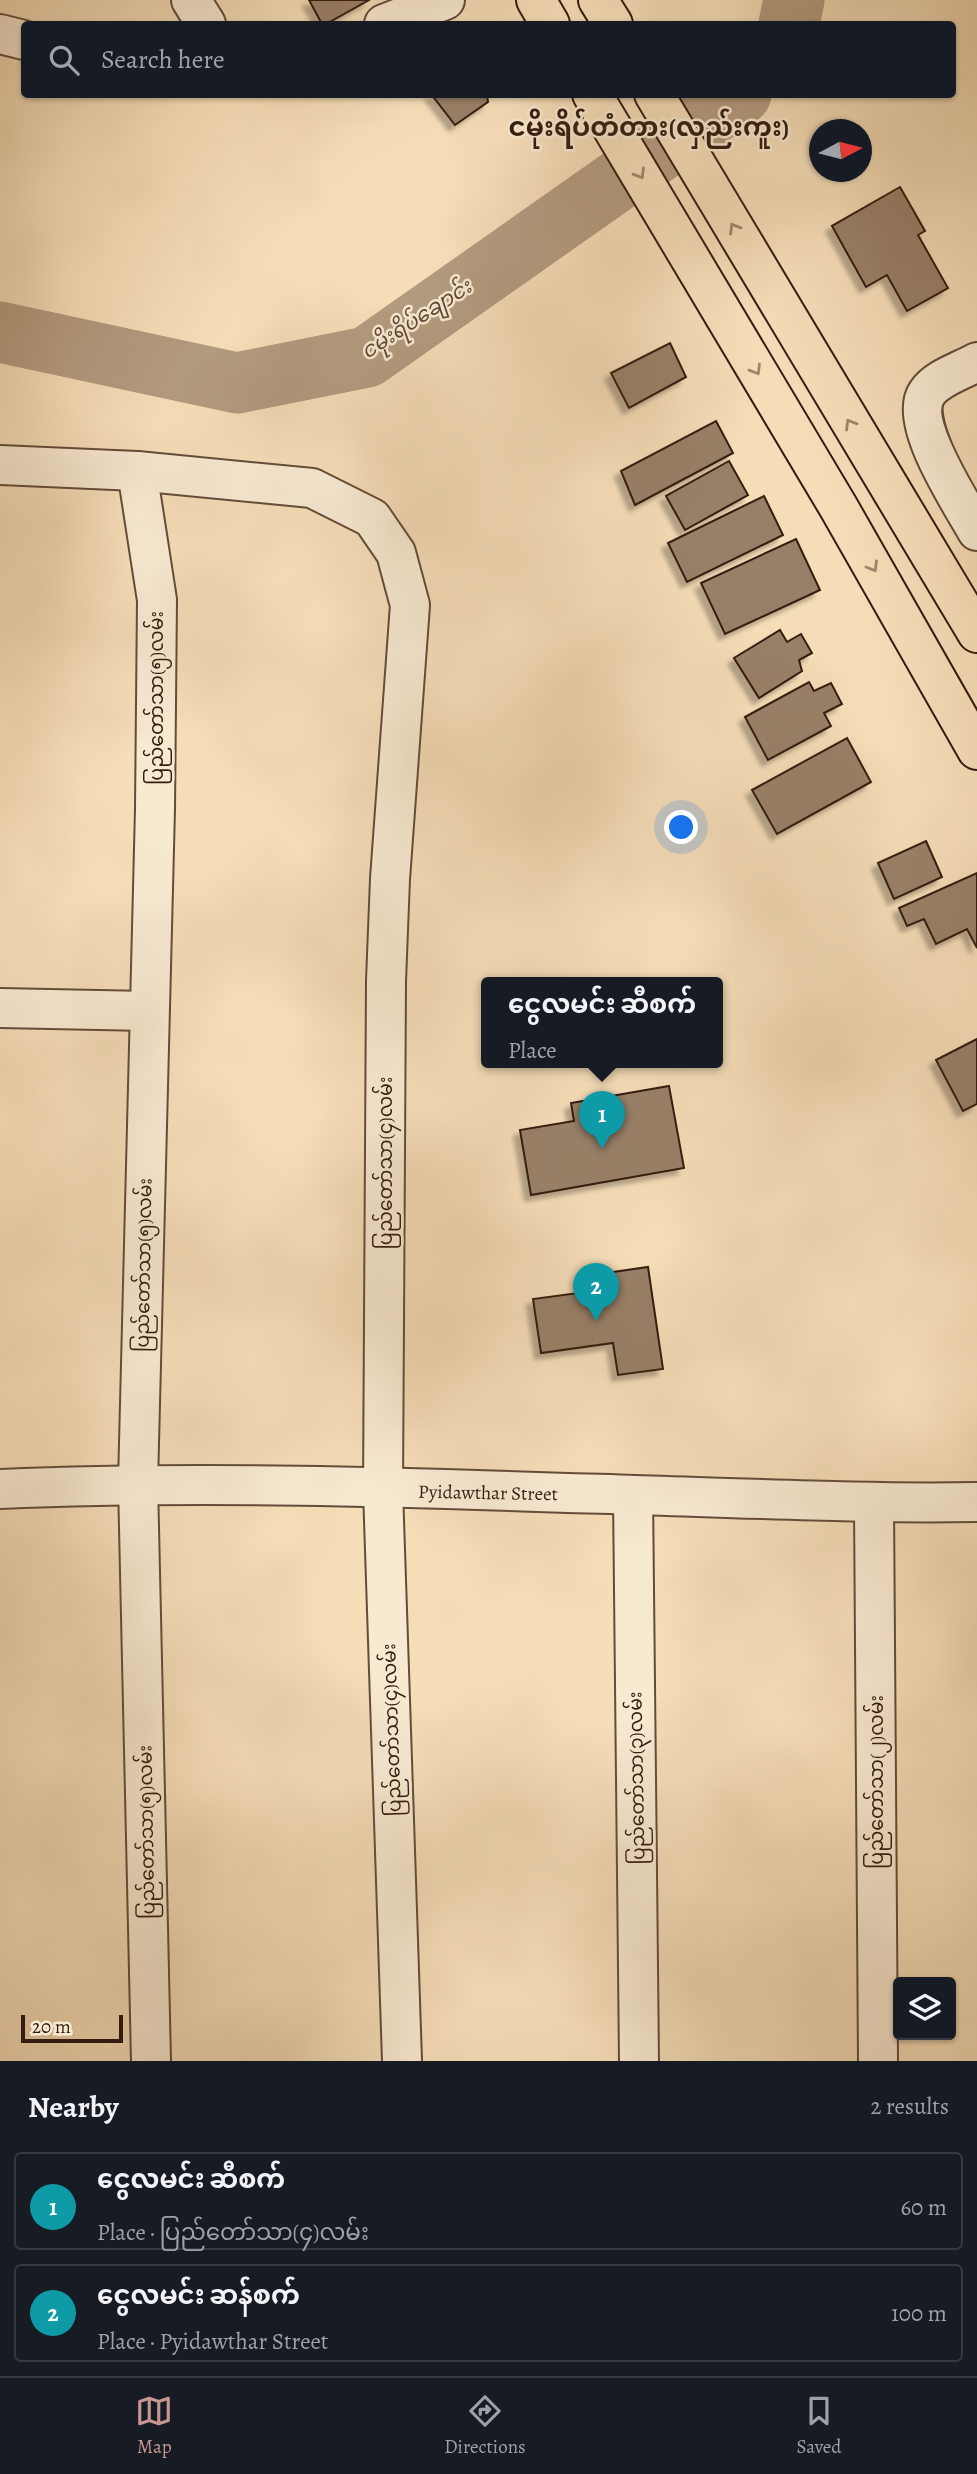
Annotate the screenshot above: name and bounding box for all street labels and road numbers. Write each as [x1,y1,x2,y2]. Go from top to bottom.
street label: ပြည်တော်သာ(၅)လမ်း [142,611,172,785]
street label: ပြည်တော်သာ(၄)လမ်း [371,1076,401,1250]
street label: ပြည်တော်သာ(၅)လမ်း [127,1178,161,1352]
street label: Pyidawthar Street [418,1479,558,1507]
street label: ပြည်တော်သာ(၄)လမ်း [374,1643,410,1817]
street label: ပြည်တော်သာ(၃)လမ်း [620,1691,654,1865]
street label: ပြည်တော်သာ(၂)လမ်း [862,1695,892,1869]
street label: ပြည်တော်သာ(၅)လမ်း [130,1745,164,1919]

